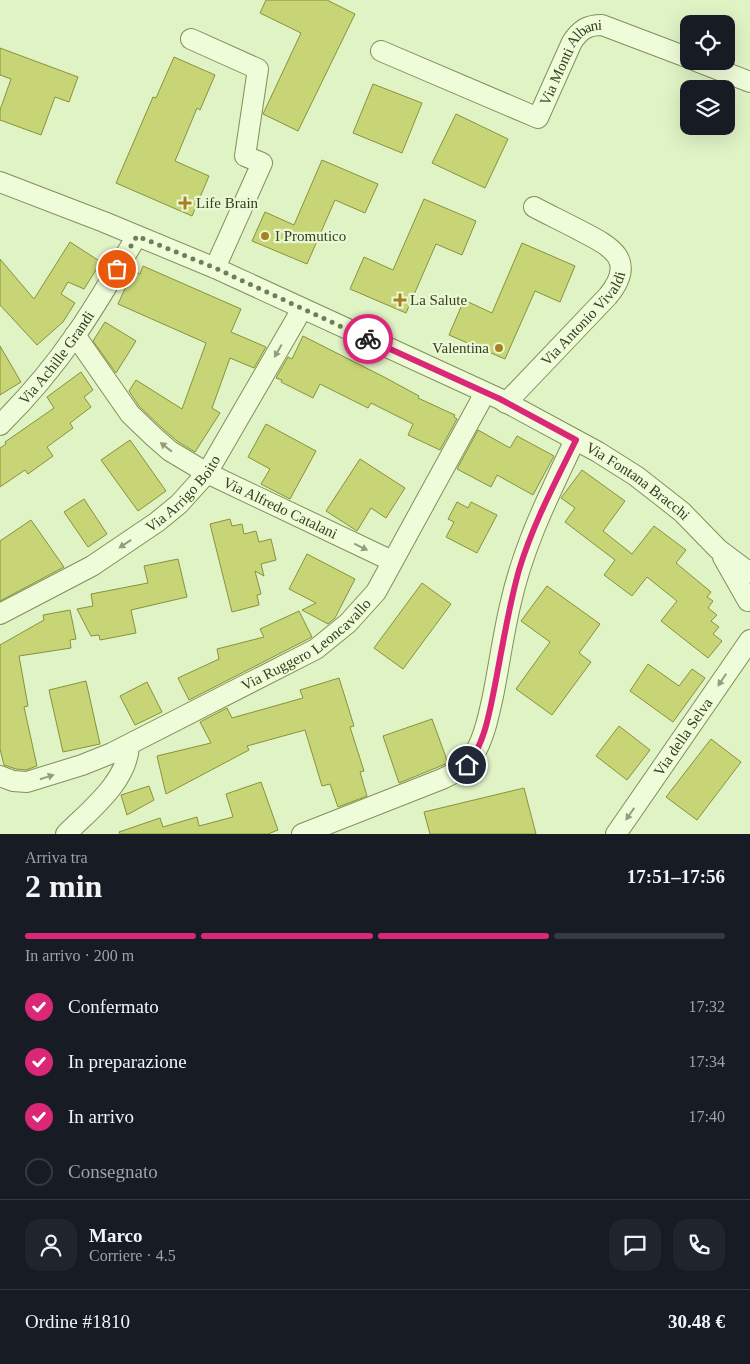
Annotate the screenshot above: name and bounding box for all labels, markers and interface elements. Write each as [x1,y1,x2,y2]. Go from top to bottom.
map controls [680,15,735,135]
button: locate [680,15,735,70]
street label: Via Monti Albani [537,17,602,108]
button: layers [680,80,735,135]
place label: Life Brain [196,195,259,211]
marker: Life Brain [178,196,192,210]
place label: I Promutico [275,228,346,244]
marker: I Promutico [259,230,271,242]
pin [96,248,138,290]
icon: bag [103,255,131,283]
street label: Via Antonio Vivaldi [538,270,628,369]
place label: La Salute [410,292,467,308]
marker: La Salute [394,294,406,306]
street label: Via Achille Grandi [16,308,97,408]
courier [343,314,393,364]
icon: bike [354,325,382,353]
place label: Valentina [432,340,489,356]
marker: Valentina [493,342,505,354]
one-way arrow [273,345,282,358]
street label: Via Fontana Bracchi [583,439,693,523]
one-way arrow [159,442,173,452]
street label: Via Arrigo Boito [143,453,223,535]
street label: Via Alfredo Catalani [221,474,340,542]
one-way arrow [118,539,132,549]
one-way arrow [354,543,368,551]
street label: Via Ruggero Leoncavallo [239,595,374,694]
one-way arrow [718,674,727,687]
street label: Via della Selva [651,695,716,779]
pin [446,744,488,786]
icon: home [453,751,481,779]
one-way arrow [40,773,55,781]
one-way arrow [624,807,635,820]
text: Arriva tra [25,849,88,866]
text: 17:51–17:56 [627,866,725,887]
text: 2 min [25,868,102,904]
text: In arrivo · 200 m [25,947,134,964]
icon: check [25,993,53,1021]
text: Confermato [68,996,159,1017]
text: 17:32 [689,998,725,1015]
icon: check [25,1048,53,1076]
text: In preparazione [68,1051,187,1072]
text: 17:34 [689,1053,725,1070]
icon: check [25,1103,53,1131]
text: In arrivo [68,1106,134,1127]
text: 17:40 [689,1108,725,1125]
text: Consegnato [68,1161,158,1182]
button: person [25,1219,77,1271]
button: chat [609,1219,661,1271]
button: phone [673,1219,725,1271]
text: Marco [89,1225,142,1246]
text: Corriere · 4.5 [89,1247,176,1264]
text: Ordine #1810 [25,1311,130,1332]
text: 30.48 € [668,1311,725,1332]

